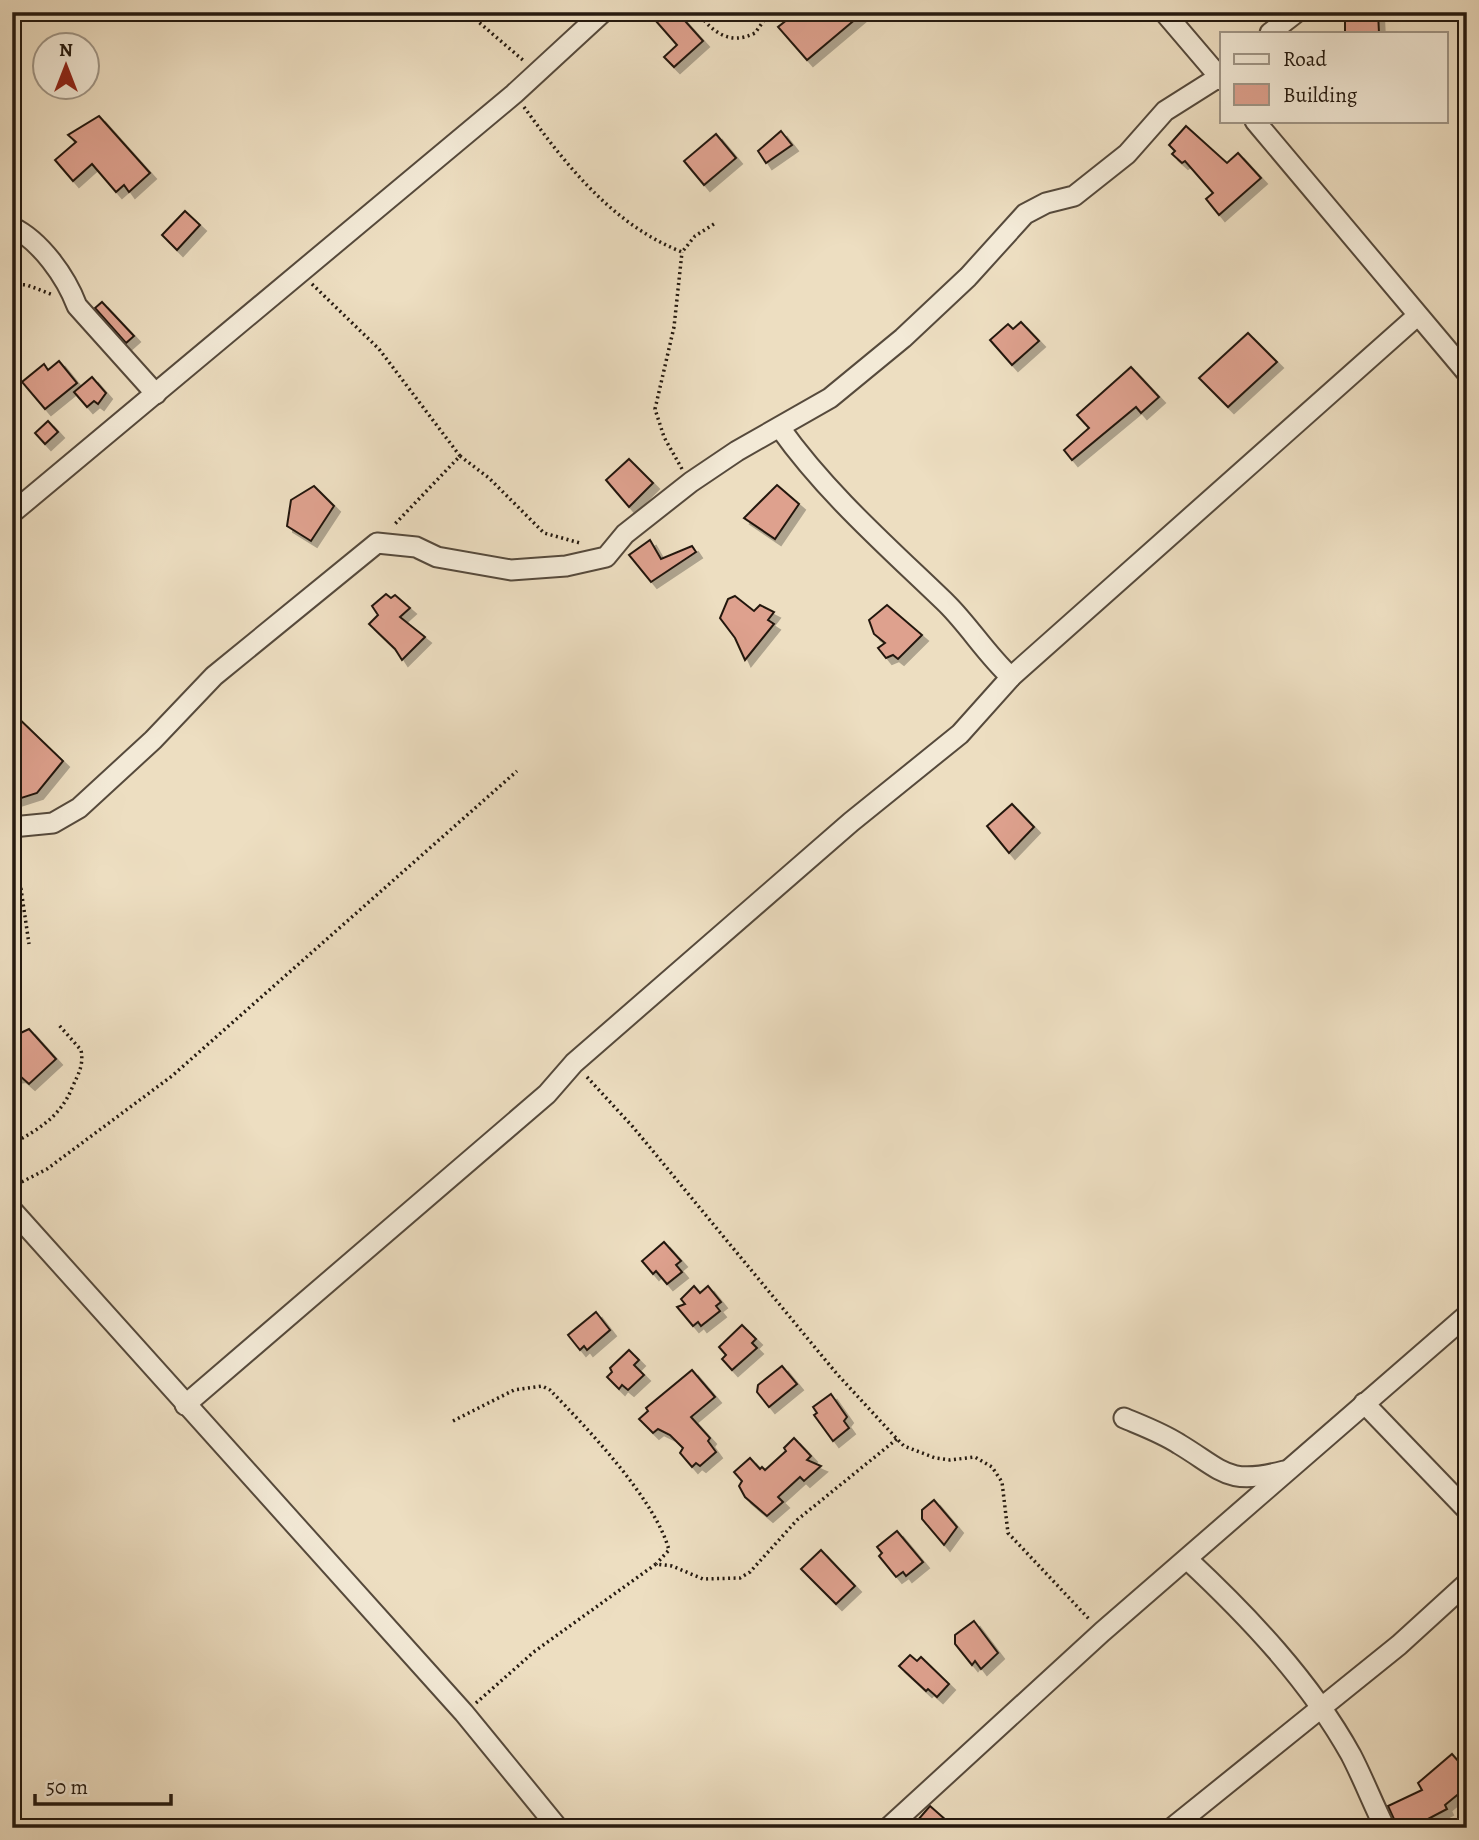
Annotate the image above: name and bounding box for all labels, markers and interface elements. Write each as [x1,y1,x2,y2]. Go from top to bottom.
north arrow [32,32,102,102]
legend [1220,32,1448,122]
text: N [59,37,73,63]
text: Road [1283,45,1327,73]
text: Building [1283,81,1358,109]
scale bar [35,1763,172,1807]
text: 50 m [46,1773,88,1801]

